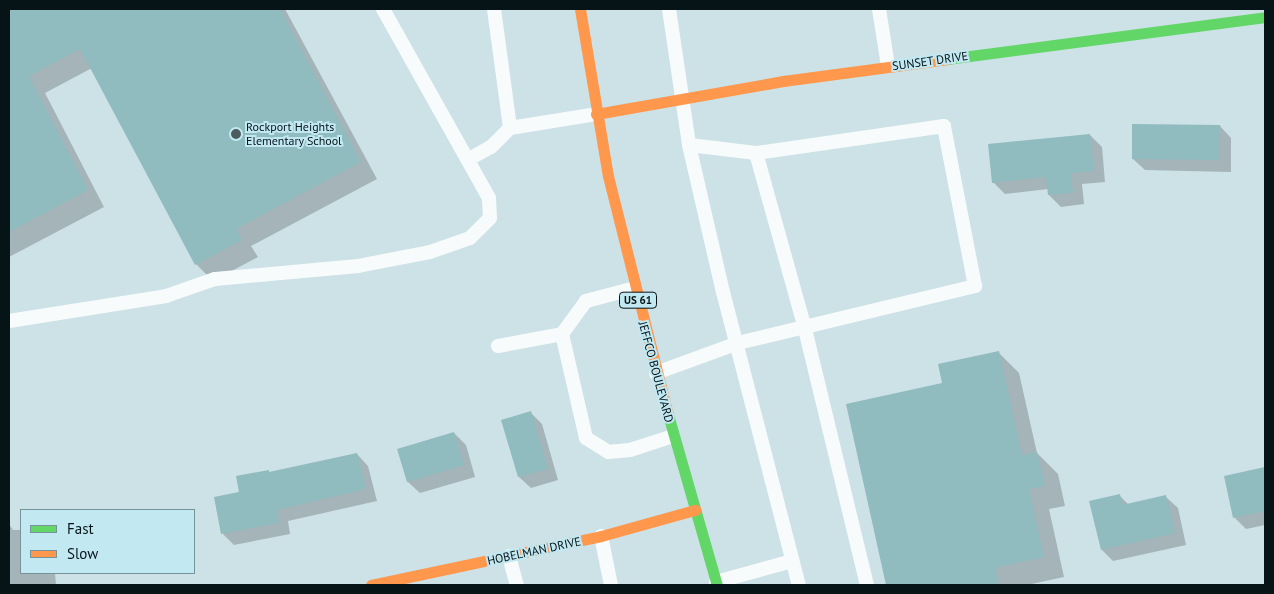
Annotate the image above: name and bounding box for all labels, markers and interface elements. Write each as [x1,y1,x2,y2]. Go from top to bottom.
street label: SUNSET DRIVE [891,49,969,73]
place label: Rockport Heights Elementary School [246,120,342,148]
marker: Rockport Heights Elementary School [230,128,242,140]
road number: US 61 [618,292,658,308]
street label: JEFFCO BOULEVARD [636,320,676,424]
legend [20,509,195,574]
text: Fast [67,519,94,538]
street label: HOBELMAN DRIVE [486,534,582,568]
text: Slow [67,544,98,563]

